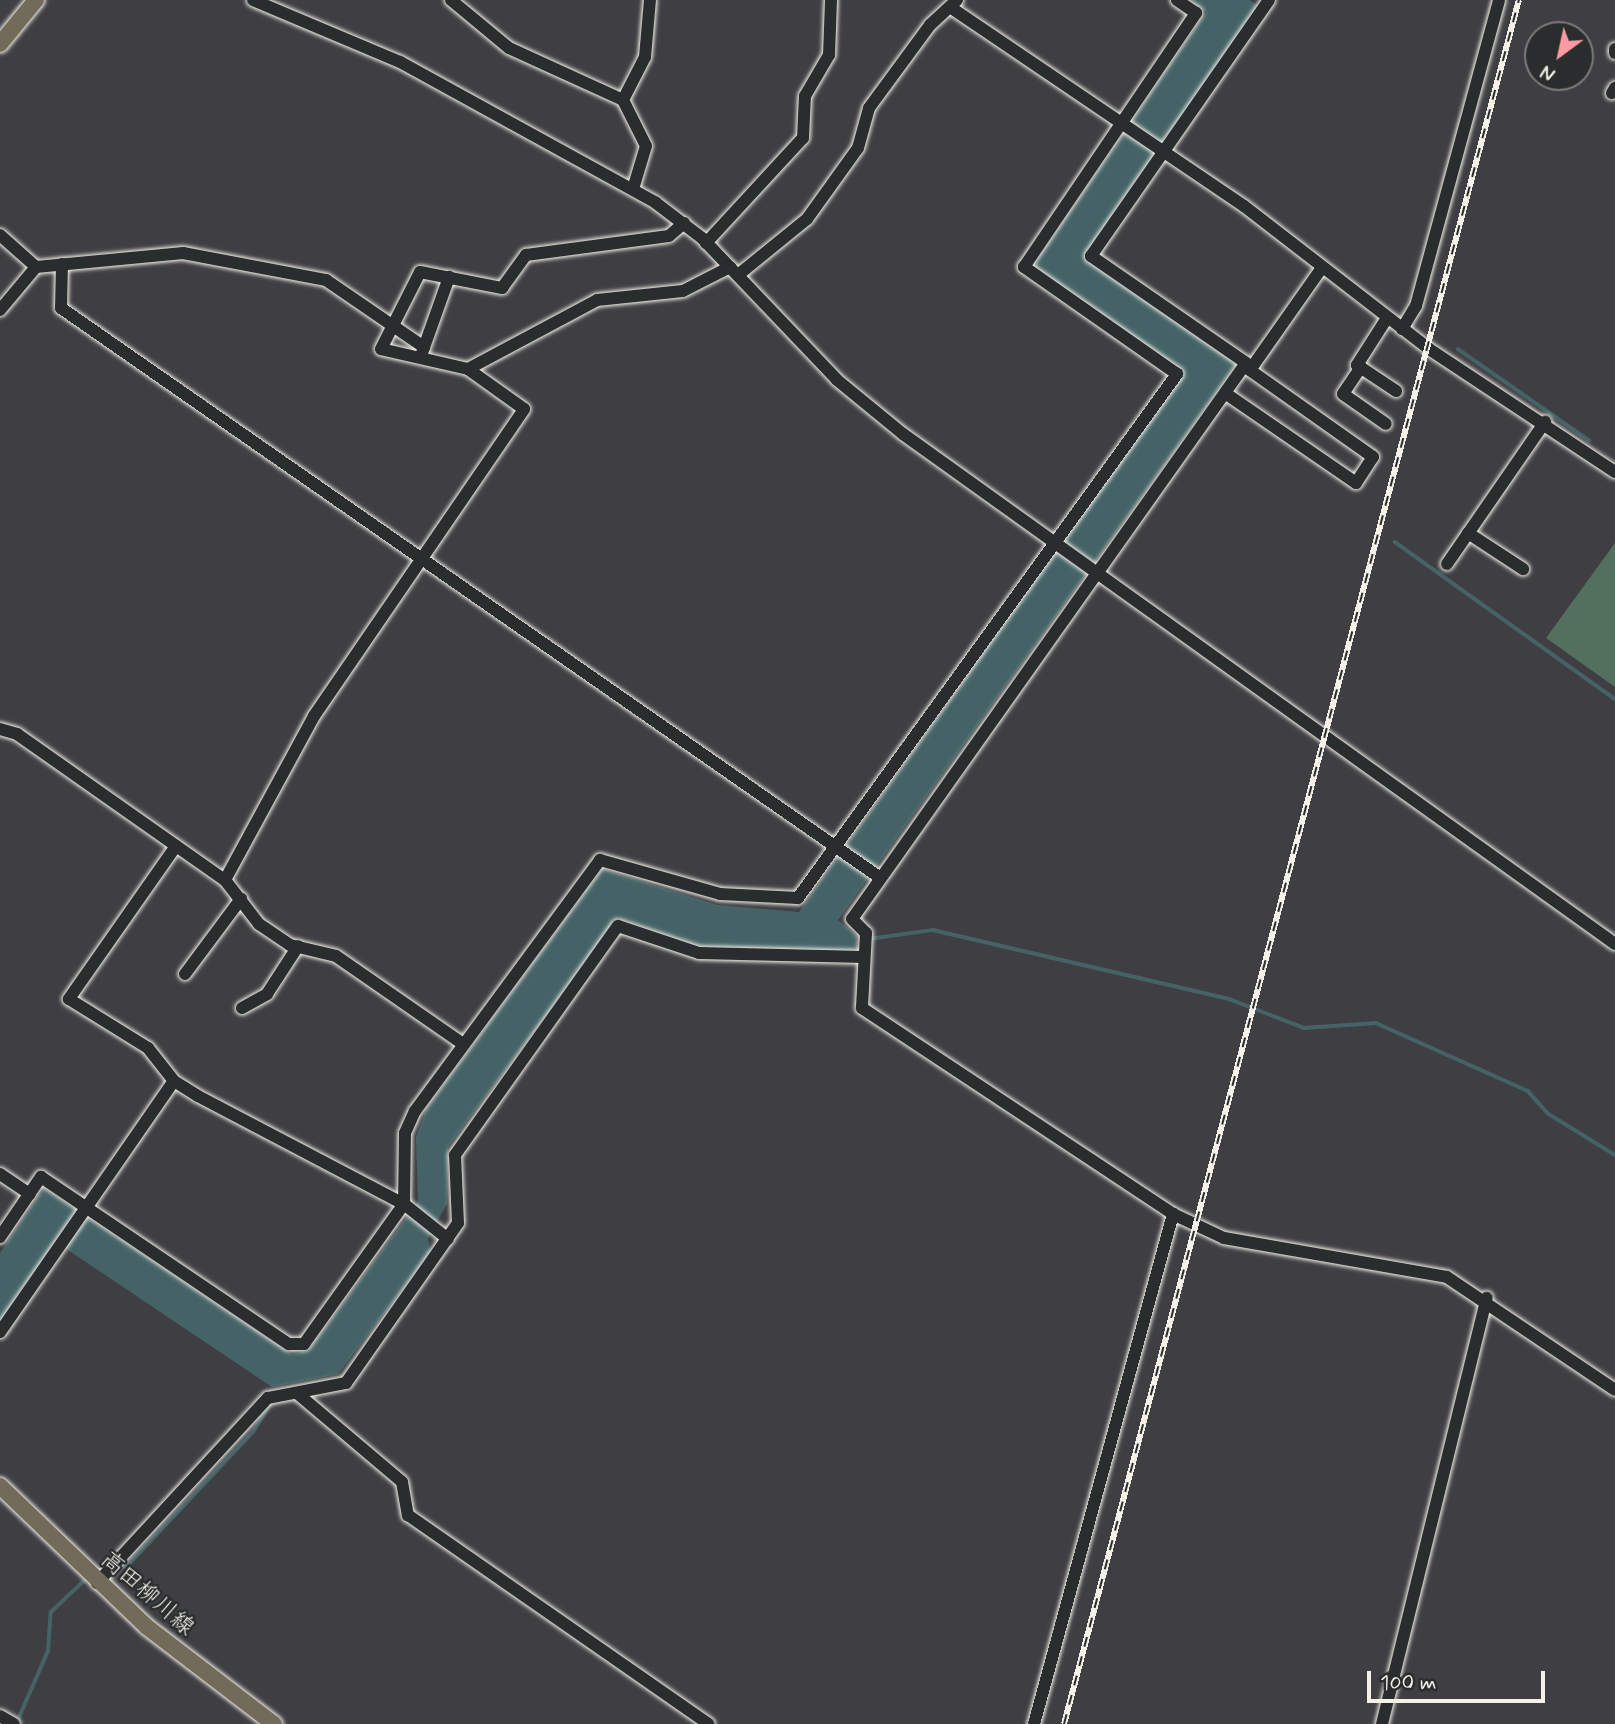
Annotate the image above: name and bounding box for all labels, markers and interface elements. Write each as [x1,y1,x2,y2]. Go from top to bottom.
north arrow [1524,21,1594,91]
text: N [1536,58,1560,86]
street label: 高田柳川線 [95,1546,199,1642]
scale bar [1370,1658,1548,1702]
text: 100 m [1380,1669,1436,1697]

